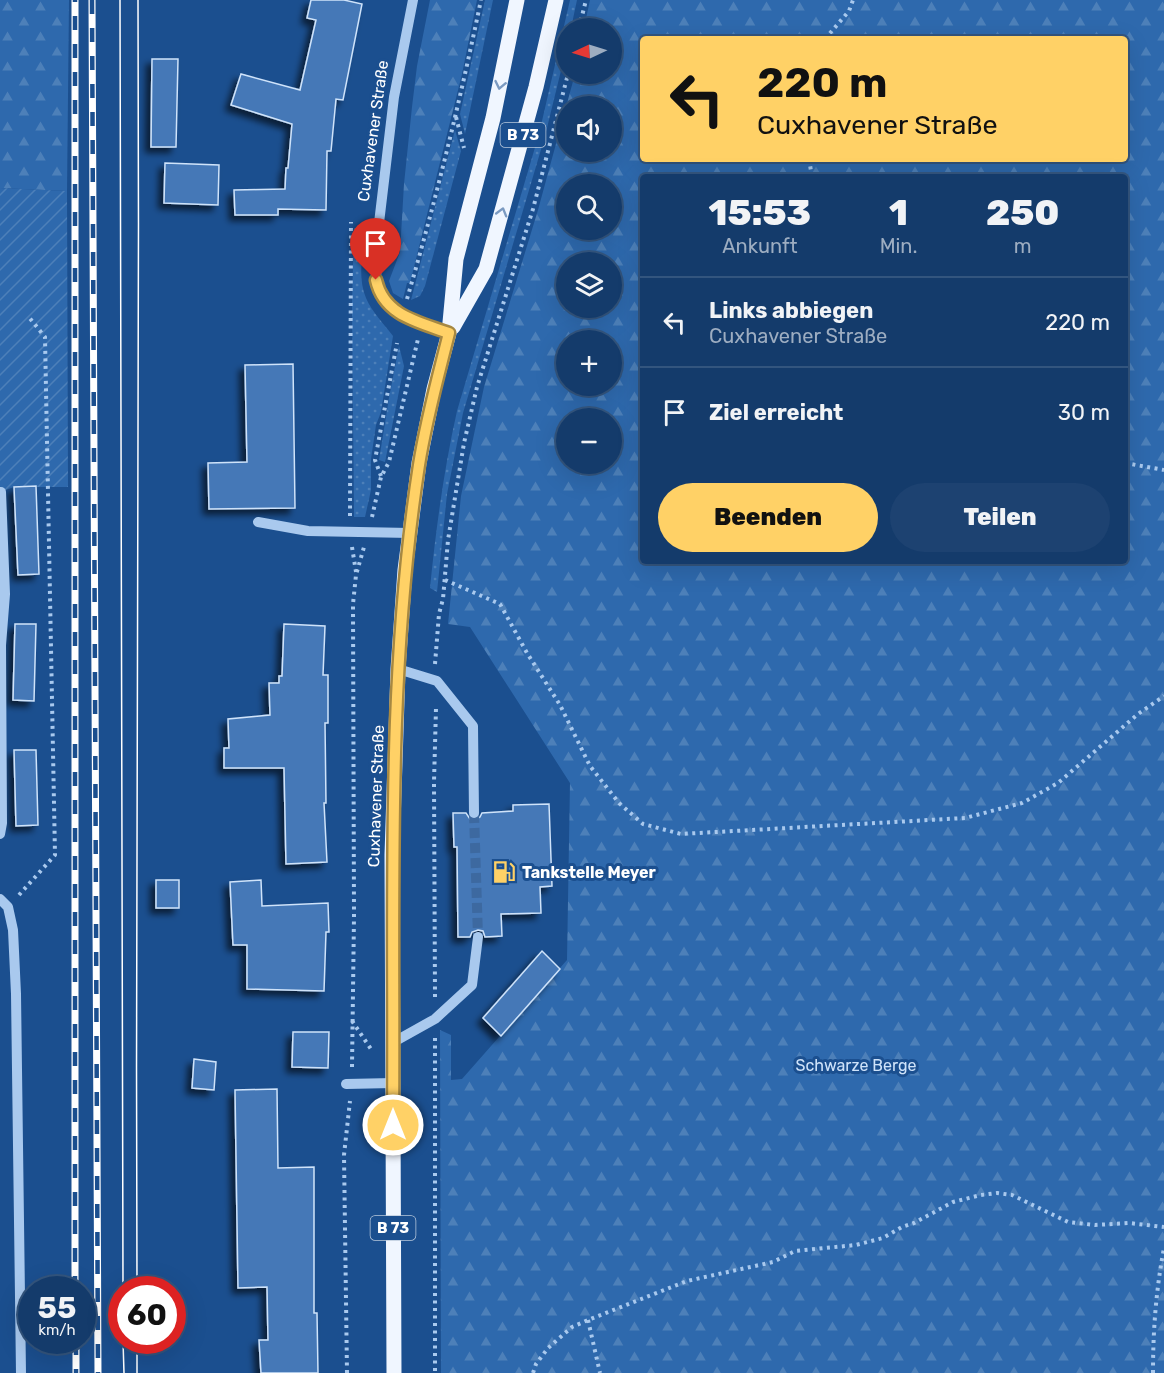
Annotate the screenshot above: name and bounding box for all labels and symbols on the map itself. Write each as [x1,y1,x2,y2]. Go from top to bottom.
north arrow [556,18,622,84]
street label: Cuxhavener Straße [354,59,392,203]
one-way arrow [494,80,507,90]
road number: B 73 [500,123,546,147]
one-way arrow [495,207,507,218]
pin [350,218,401,280]
street label: Cuxhavener Straße [364,724,388,868]
fuel station icon: Tankstelle Meyer [491,859,517,885]
place label: Tankstelle Meyer [522,863,657,882]
park label: Schwarze Berge [796,1056,916,1075]
position arrow [361,1093,425,1157]
road number: B 73 [370,1216,416,1240]
speed limit sign: 60 [108,1276,186,1354]

